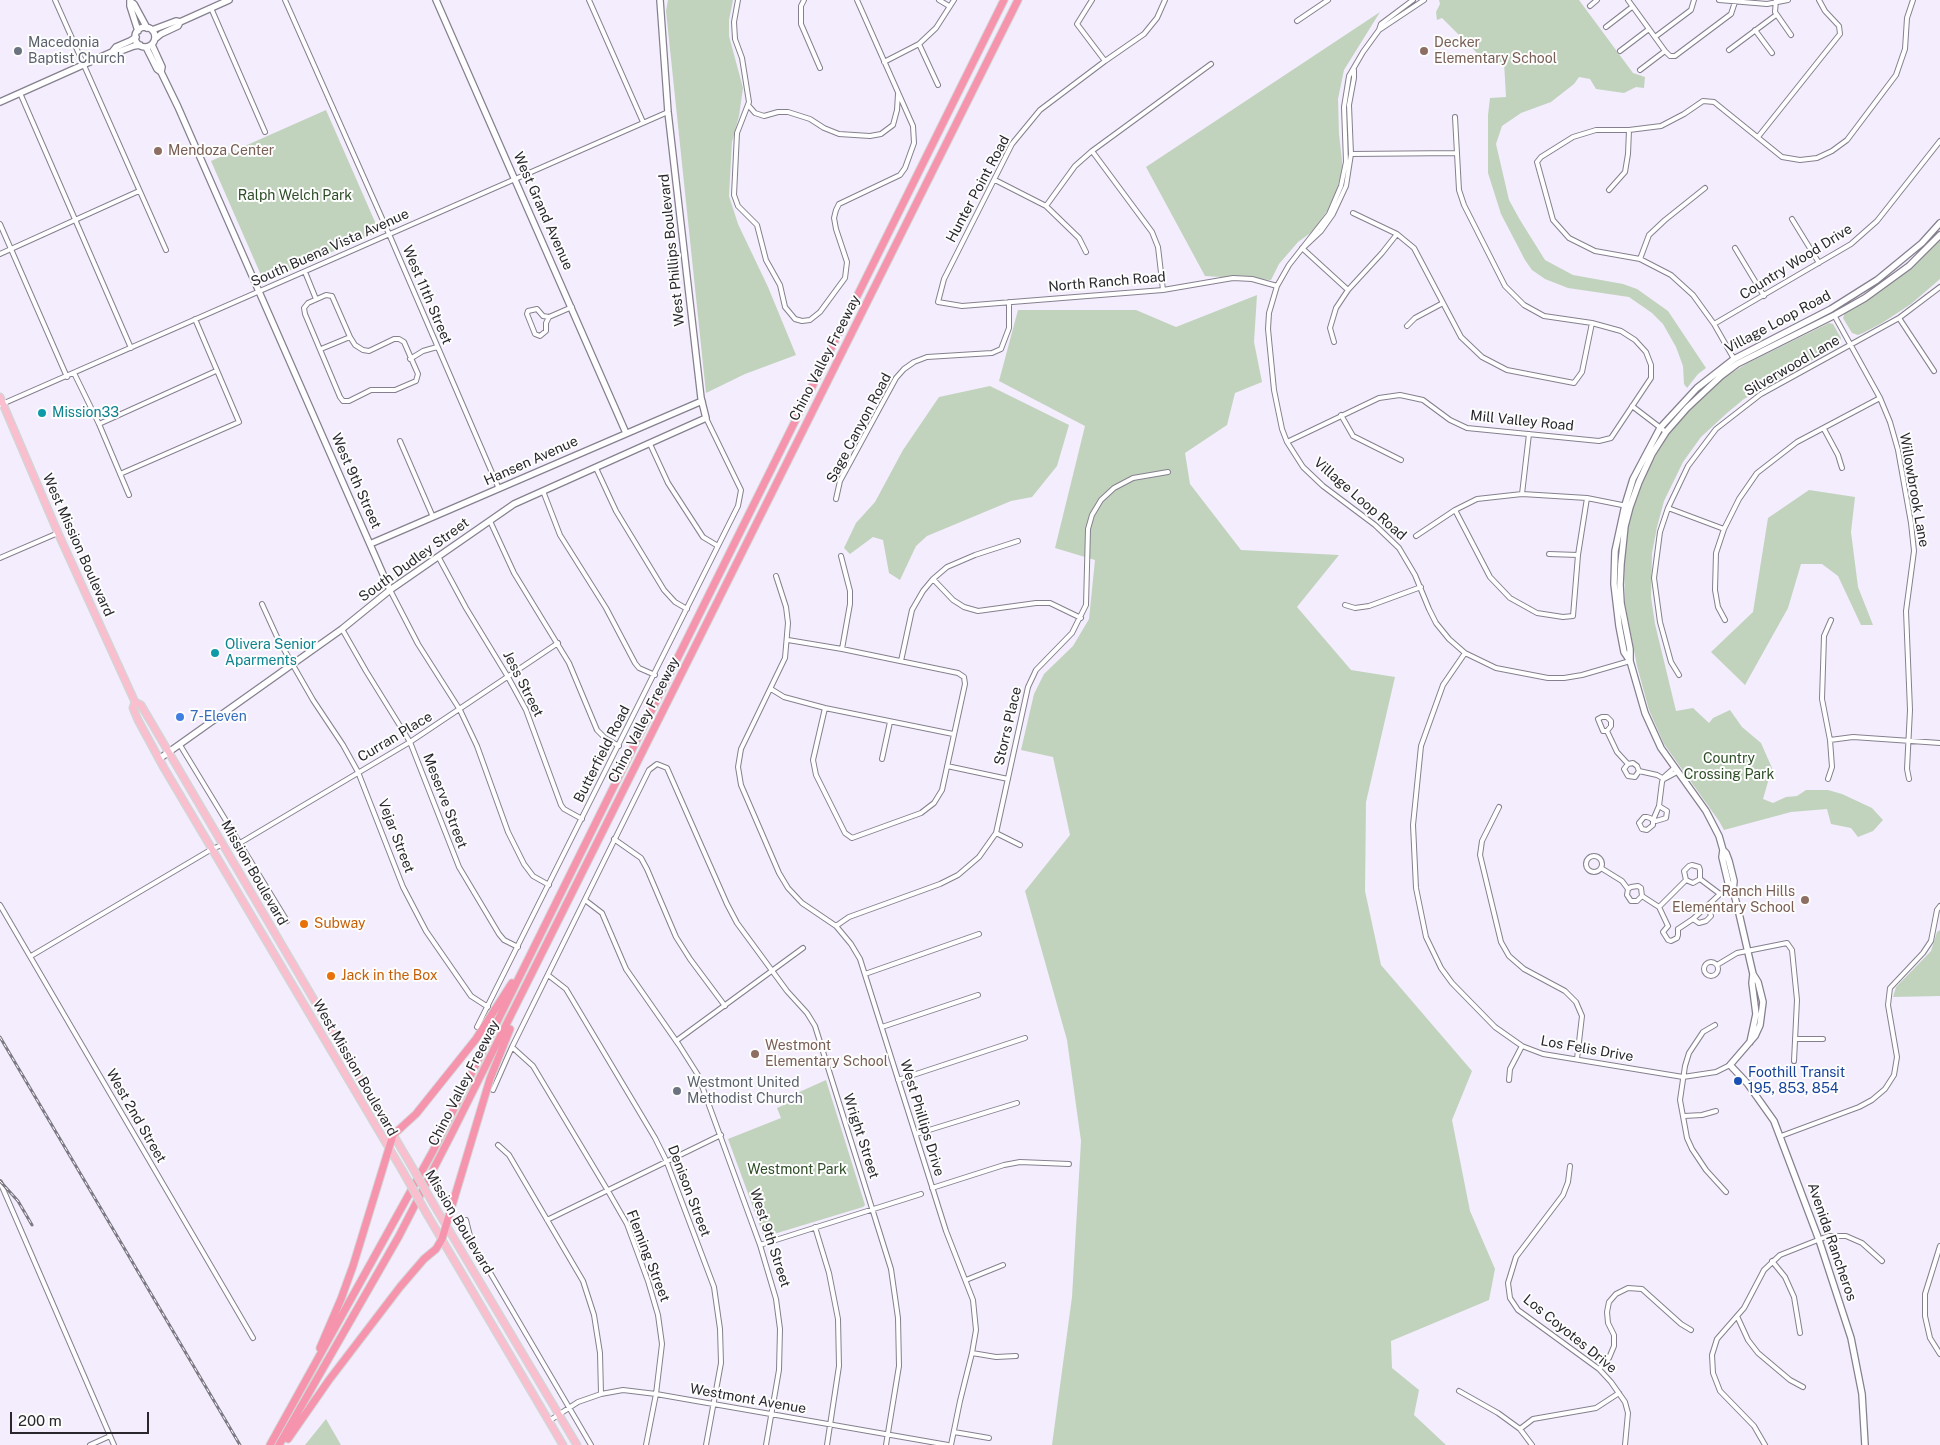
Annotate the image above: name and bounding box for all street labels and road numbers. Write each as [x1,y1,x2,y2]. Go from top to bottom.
street label: Hunter Point Road [943,133,1013,245]
street label: West Grand Avenue [509,149,577,273]
street label: West Phillips Boulevard [656,173,688,327]
street label: South Buena Vista Avenue [248,205,412,291]
street label: Country Wood Drive [1737,221,1855,303]
street label: West 11th Street [399,243,455,347]
street label: North Ranch Road [1048,268,1166,296]
street label: Village Loop Road [1722,287,1834,357]
street label: Chino Valley Freeway [786,292,864,424]
street label: Silverwood Lane [1741,332,1843,400]
street label: Sage Canyon Road [823,370,895,486]
street label: Mill Valley Road [1469,407,1575,435]
street label: West 9th Street [327,431,385,531]
street label: Willowbrook Lane [1896,431,1932,549]
street label: Hansen Avenue [481,433,581,489]
street label: Village Loop Road [1310,454,1410,544]
street label: West Mission Boulevard [39,471,117,619]
street label: South Dudley Street [356,514,472,606]
street label: Jess Street [499,648,547,720]
street label: Chino Valley Freeway [605,654,683,786]
street label: Storrs Place [991,685,1025,767]
street label: Butterfield Road [570,703,634,805]
street label: Curran Place [355,708,435,766]
street label: Meserve Street [419,751,471,851]
street label: Vejar Street [374,797,418,875]
street label: Mission Boulevard [217,818,291,928]
street label: West Mission Boulevard [309,997,401,1139]
street label: Chino Valley Freeway [425,1017,503,1149]
street label: Los Felis Drive [1539,1033,1635,1065]
street label: West Phillips Drive [896,1058,948,1178]
street label: West 2nd Street [102,1066,170,1166]
street label: Wright Street [839,1091,883,1181]
street label: Denison Street [664,1143,714,1239]
street label: Mission Boulevard [421,1167,497,1277]
street label: Avenida Rancheros [1804,1181,1860,1303]
street label: West 9th Street [746,1186,794,1290]
street label: Fleming Street [623,1208,673,1304]
street label: Los Coyotes Drive [1520,1291,1620,1377]
street label: Westmont Avenue [689,1381,807,1417]

